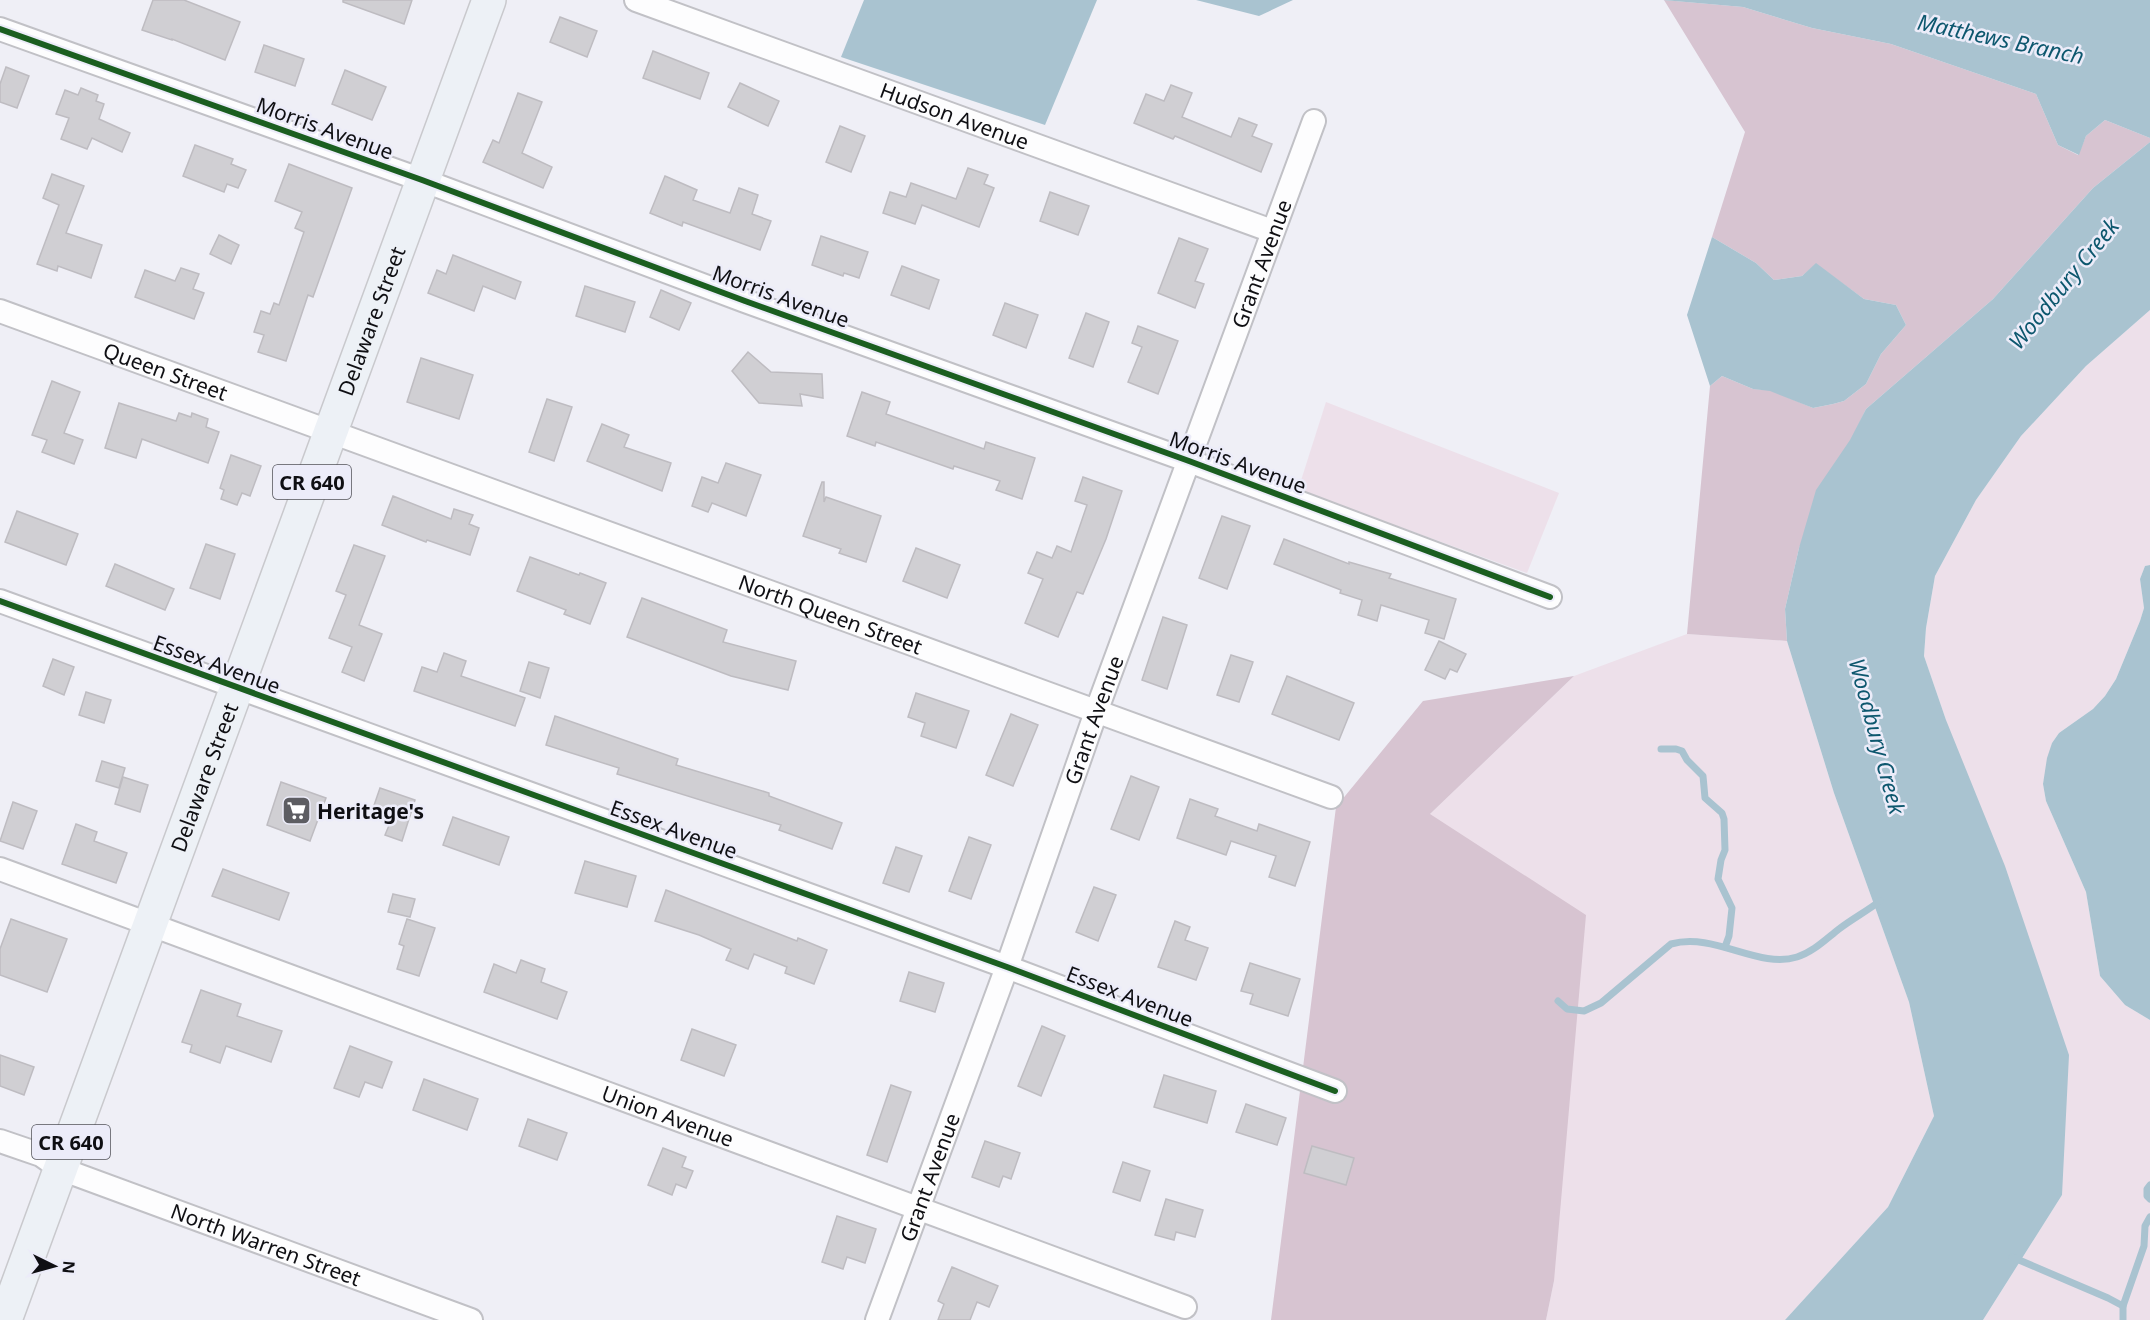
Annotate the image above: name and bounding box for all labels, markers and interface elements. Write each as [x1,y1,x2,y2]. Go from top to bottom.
water label: Matthews Branch [1915,6,2087,70]
street label: Hudson Avenue [876,76,1033,156]
street label: Morris Avenue [253,90,397,166]
street label: Grant Avenue [1225,196,1298,332]
water label: Woodbury Creek [2001,210,2126,355]
street label: Delaware Street [331,242,412,400]
street label: Morris Avenue [709,258,853,334]
street label: Queen Street [99,336,232,407]
street label: Morris Avenue [1166,424,1310,500]
road number: CR 640 [273,465,351,499]
street label: North Queen Street [735,568,927,661]
street label: Essex Avenue [149,628,285,700]
street label: Grant Avenue [1058,651,1130,788]
water label: Woodbury Creek [1843,655,1914,818]
street label: Delaware Street [164,698,244,856]
street label: Essex Avenue [606,793,742,865]
supermarket icon: Heritage's [280,795,312,827]
place label: Heritage's [317,797,424,825]
street label: Essex Avenue [1063,959,1197,1033]
street label: Union Avenue [598,1079,738,1153]
street label: Grant Avenue [893,1109,966,1246]
road number: CR 640 [32,1125,110,1159]
street label: North Warren Street [167,1197,365,1292]
north arrow [24,1236,84,1296]
text: N [57,1260,80,1275]

